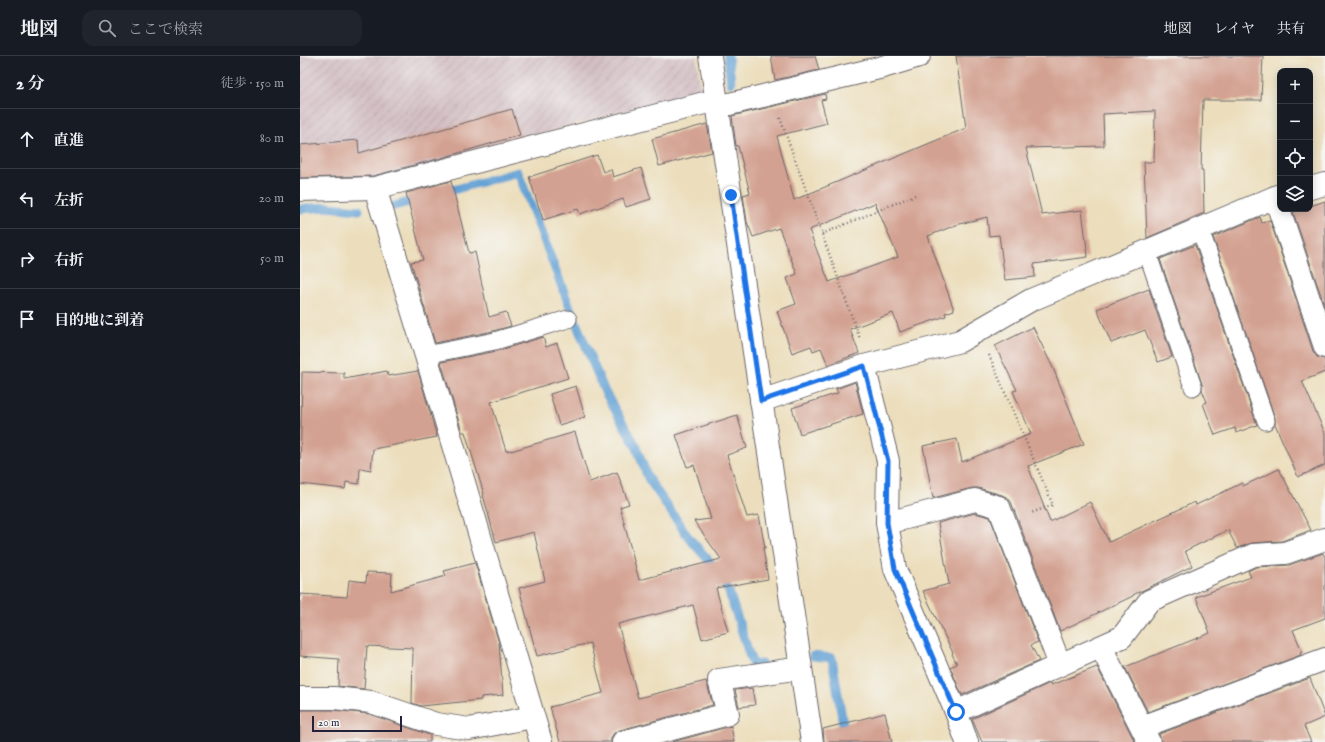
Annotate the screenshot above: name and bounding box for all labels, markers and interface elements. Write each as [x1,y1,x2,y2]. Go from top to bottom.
search box [82,10,362,46]
icon: search [96,17,118,39]
text: 地図 [20,18,58,42]
text: ここで検索 [128,20,203,39]
text: 地図 [1164,20,1192,38]
text: レイヤ [1214,20,1255,38]
text: 共有 [1277,20,1305,38]
map controls [1277,68,1313,212]
button: + [1277,68,1313,104]
text: 2 分 [16,74,45,95]
text: 徒歩 · 150 m [221,75,284,92]
button: − [1277,104,1313,140]
icon: ahead [16,128,38,150]
text: 80 m [260,130,284,147]
text: 直進 [54,131,84,150]
button: locate [1277,140,1313,176]
button: layers [1277,176,1313,212]
route end [722,186,740,204]
icon: left [16,188,38,210]
text: 20 m [259,190,284,207]
text: 左折 [54,191,84,210]
icon: right [16,248,38,270]
text: 50 m [260,250,284,267]
text: 右折 [54,251,84,270]
icon: arrive [16,308,38,330]
text: 目的地に到着 [54,311,144,330]
route start [947,703,965,721]
scale bar [312,714,402,733]
text: 20 m [318,716,339,730]

